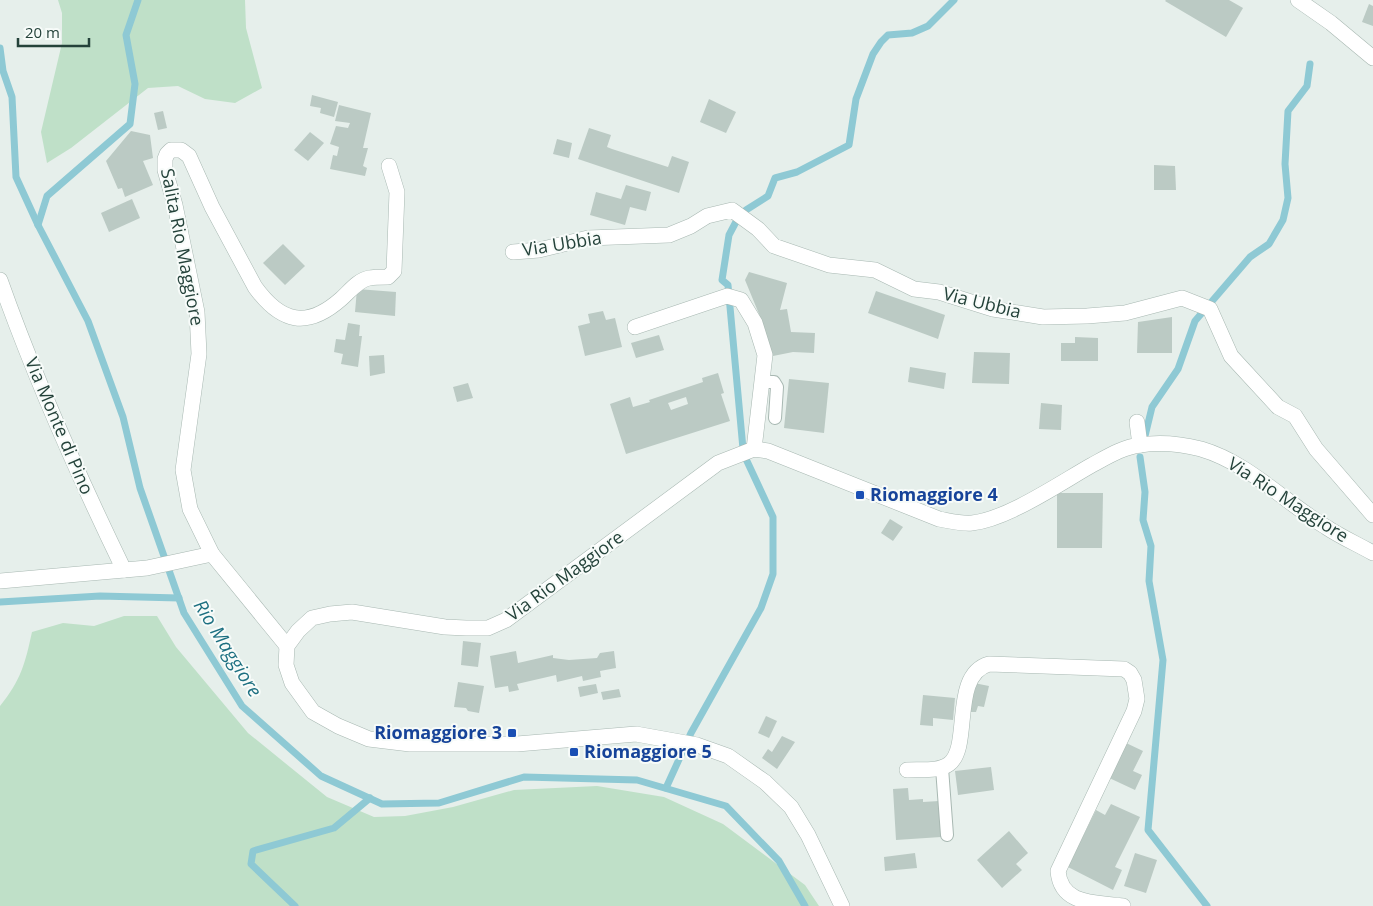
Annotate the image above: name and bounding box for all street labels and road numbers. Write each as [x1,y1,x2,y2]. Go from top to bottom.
street label: Salita Rio Maggiore [156,166,210,328]
street label: Via Ubbia [521,225,603,261]
street label: Via Ubbia [941,281,1024,323]
street label: Via Monte di Pino [20,353,100,498]
street label: Via Rio Maggiore [1223,451,1354,547]
street label: Via Rio Maggiore [501,524,628,626]

